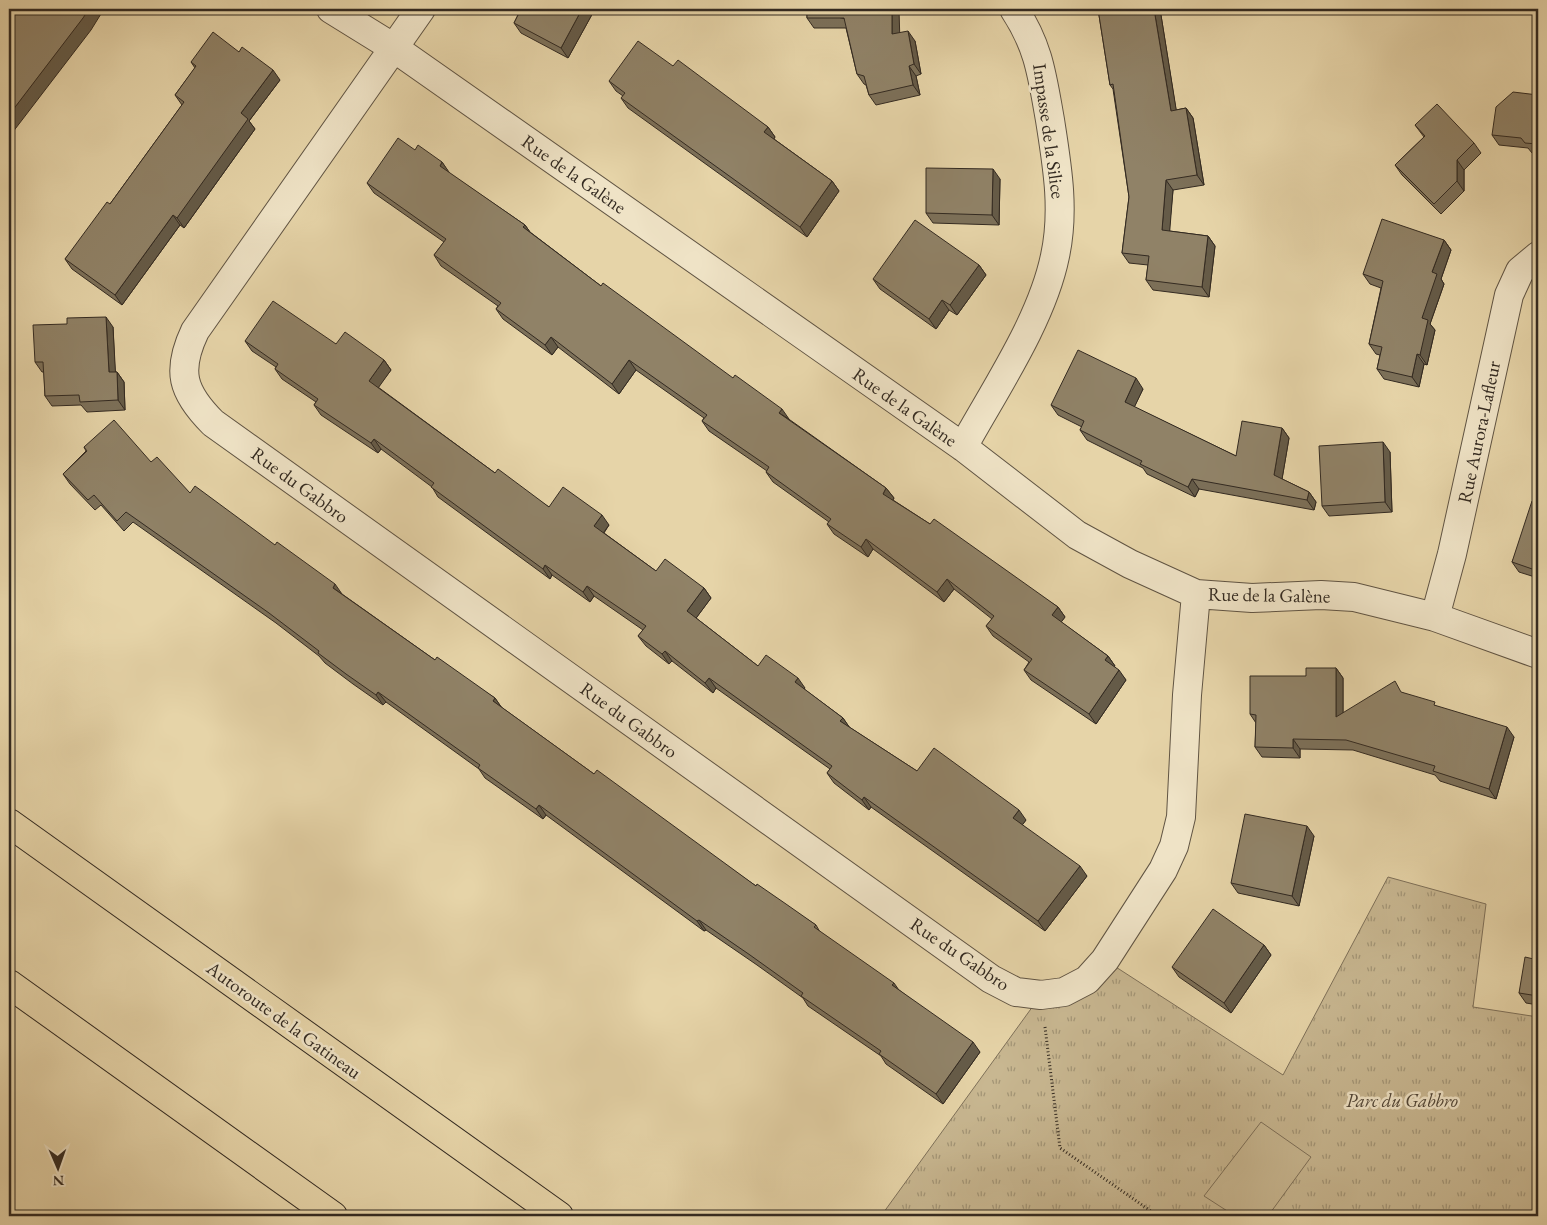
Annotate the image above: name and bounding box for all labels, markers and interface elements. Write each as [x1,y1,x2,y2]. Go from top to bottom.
street label: Impasse de la Silice [1027,62,1071,200]
street label: Rue de la Galène [517,129,631,219]
street label: Rue Aurora-Lafleur [1452,358,1506,505]
street label: Rue de la Galène [848,362,962,452]
street label: Rue du Gabbro [246,441,354,529]
street label: Rue de la Galène [1208,581,1330,609]
street label: Rue du Gabbro [575,676,683,764]
street label: Rue du Gabbro [905,911,1015,997]
street label: Autoroute de la Gatineau [201,955,366,1085]
park label: Parc du Gabbro [1346,1088,1458,1113]
north arrow [32,1142,82,1192]
text: N [52,1172,64,1190]

